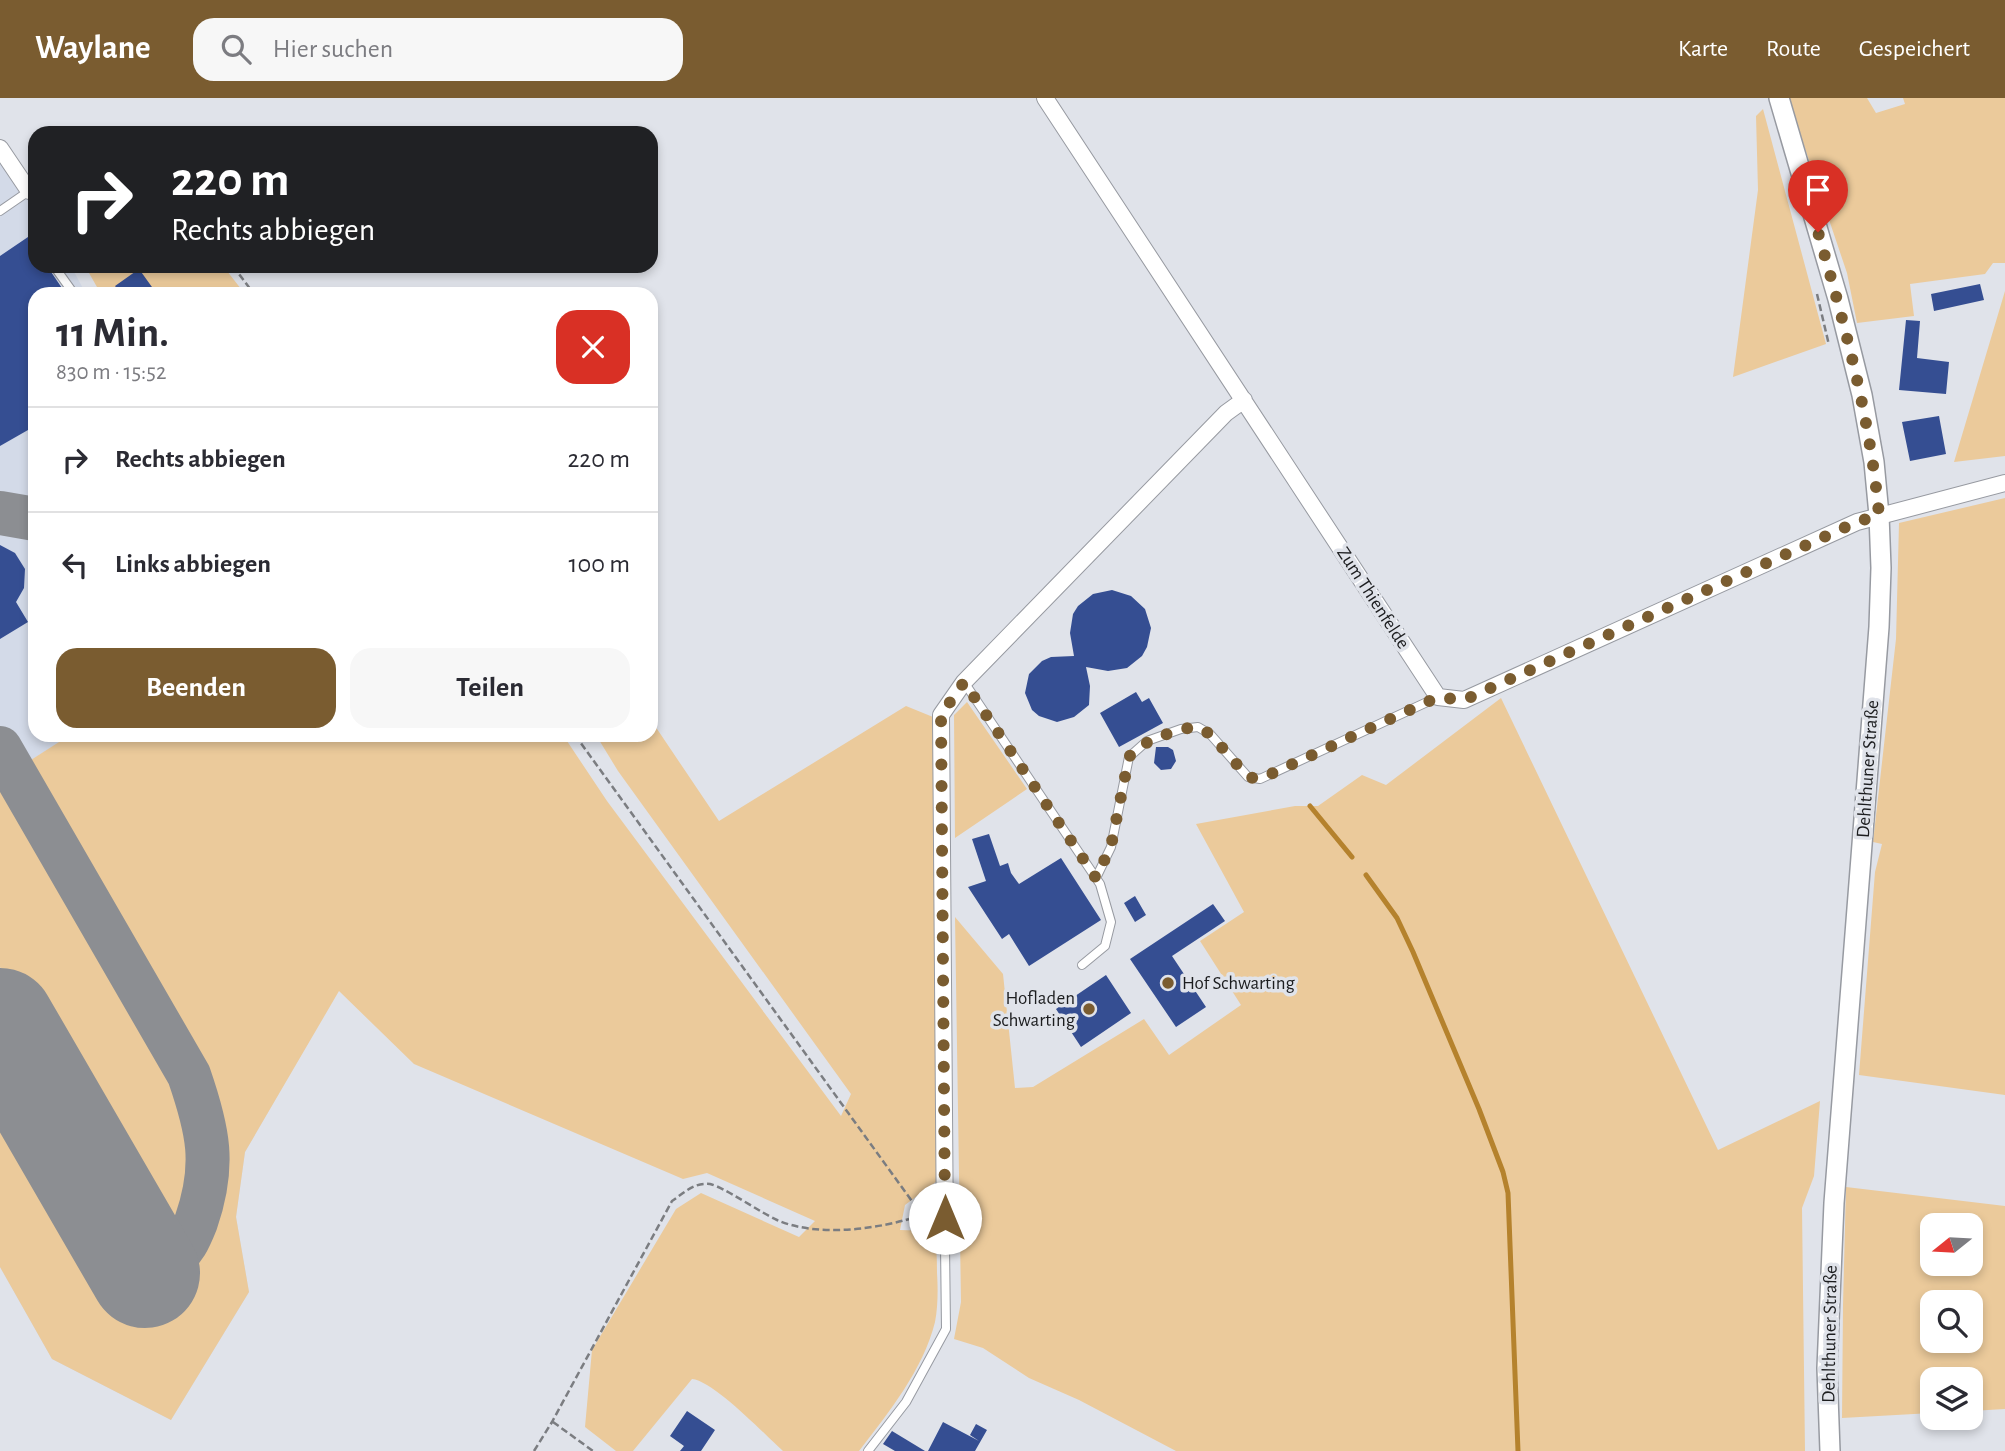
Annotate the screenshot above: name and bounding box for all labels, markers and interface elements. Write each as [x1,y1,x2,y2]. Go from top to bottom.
search box [193,18,683,81]
icon: search [217,30,255,68]
text: Waylane [35,32,151,65]
text: Hier suchen [273,36,393,62]
text: Karte [1678,37,1728,61]
text: Route [1766,37,1821,61]
text: Gespeichert [1859,37,1970,61]
icon: right [56,154,147,245]
text: 220 m [171,156,290,205]
pin [1788,160,1848,232]
icon: arrive [1799,171,1837,209]
text: Rechts abbiegen [171,214,375,246]
button: close [556,310,630,384]
text: 11 Min. [56,312,169,354]
text: 830 m · 15:52 [56,361,166,384]
icon: right [56,441,94,479]
text: Rechts abbiegen [115,446,286,472]
text: 220 m [568,446,630,472]
street label: Zum Thienfelde [1333,544,1413,652]
icon: left [56,546,94,584]
text: Links abbiegen [115,551,271,577]
text: 100 m [569,551,630,577]
button: Beenden [56,648,336,728]
button: Teilen [350,648,630,728]
street label: Dehlthuner Straße [1854,700,1882,838]
place label: Hof Schwarting [1182,974,1296,993]
marker: Hof Schwarting [1160,975,1176,991]
place label: Hofladen Schwarting [993,989,1076,1030]
marker: Hofladen Schwarting [1081,1001,1097,1017]
position arrow [908,1181,982,1255]
north arrow [1920,1213,1983,1276]
map controls [1920,1213,1983,1430]
street label: Dehlthuner Straße [1819,1265,1841,1403]
button: search [1920,1290,1983,1353]
button: layers [1920,1367,1983,1430]

